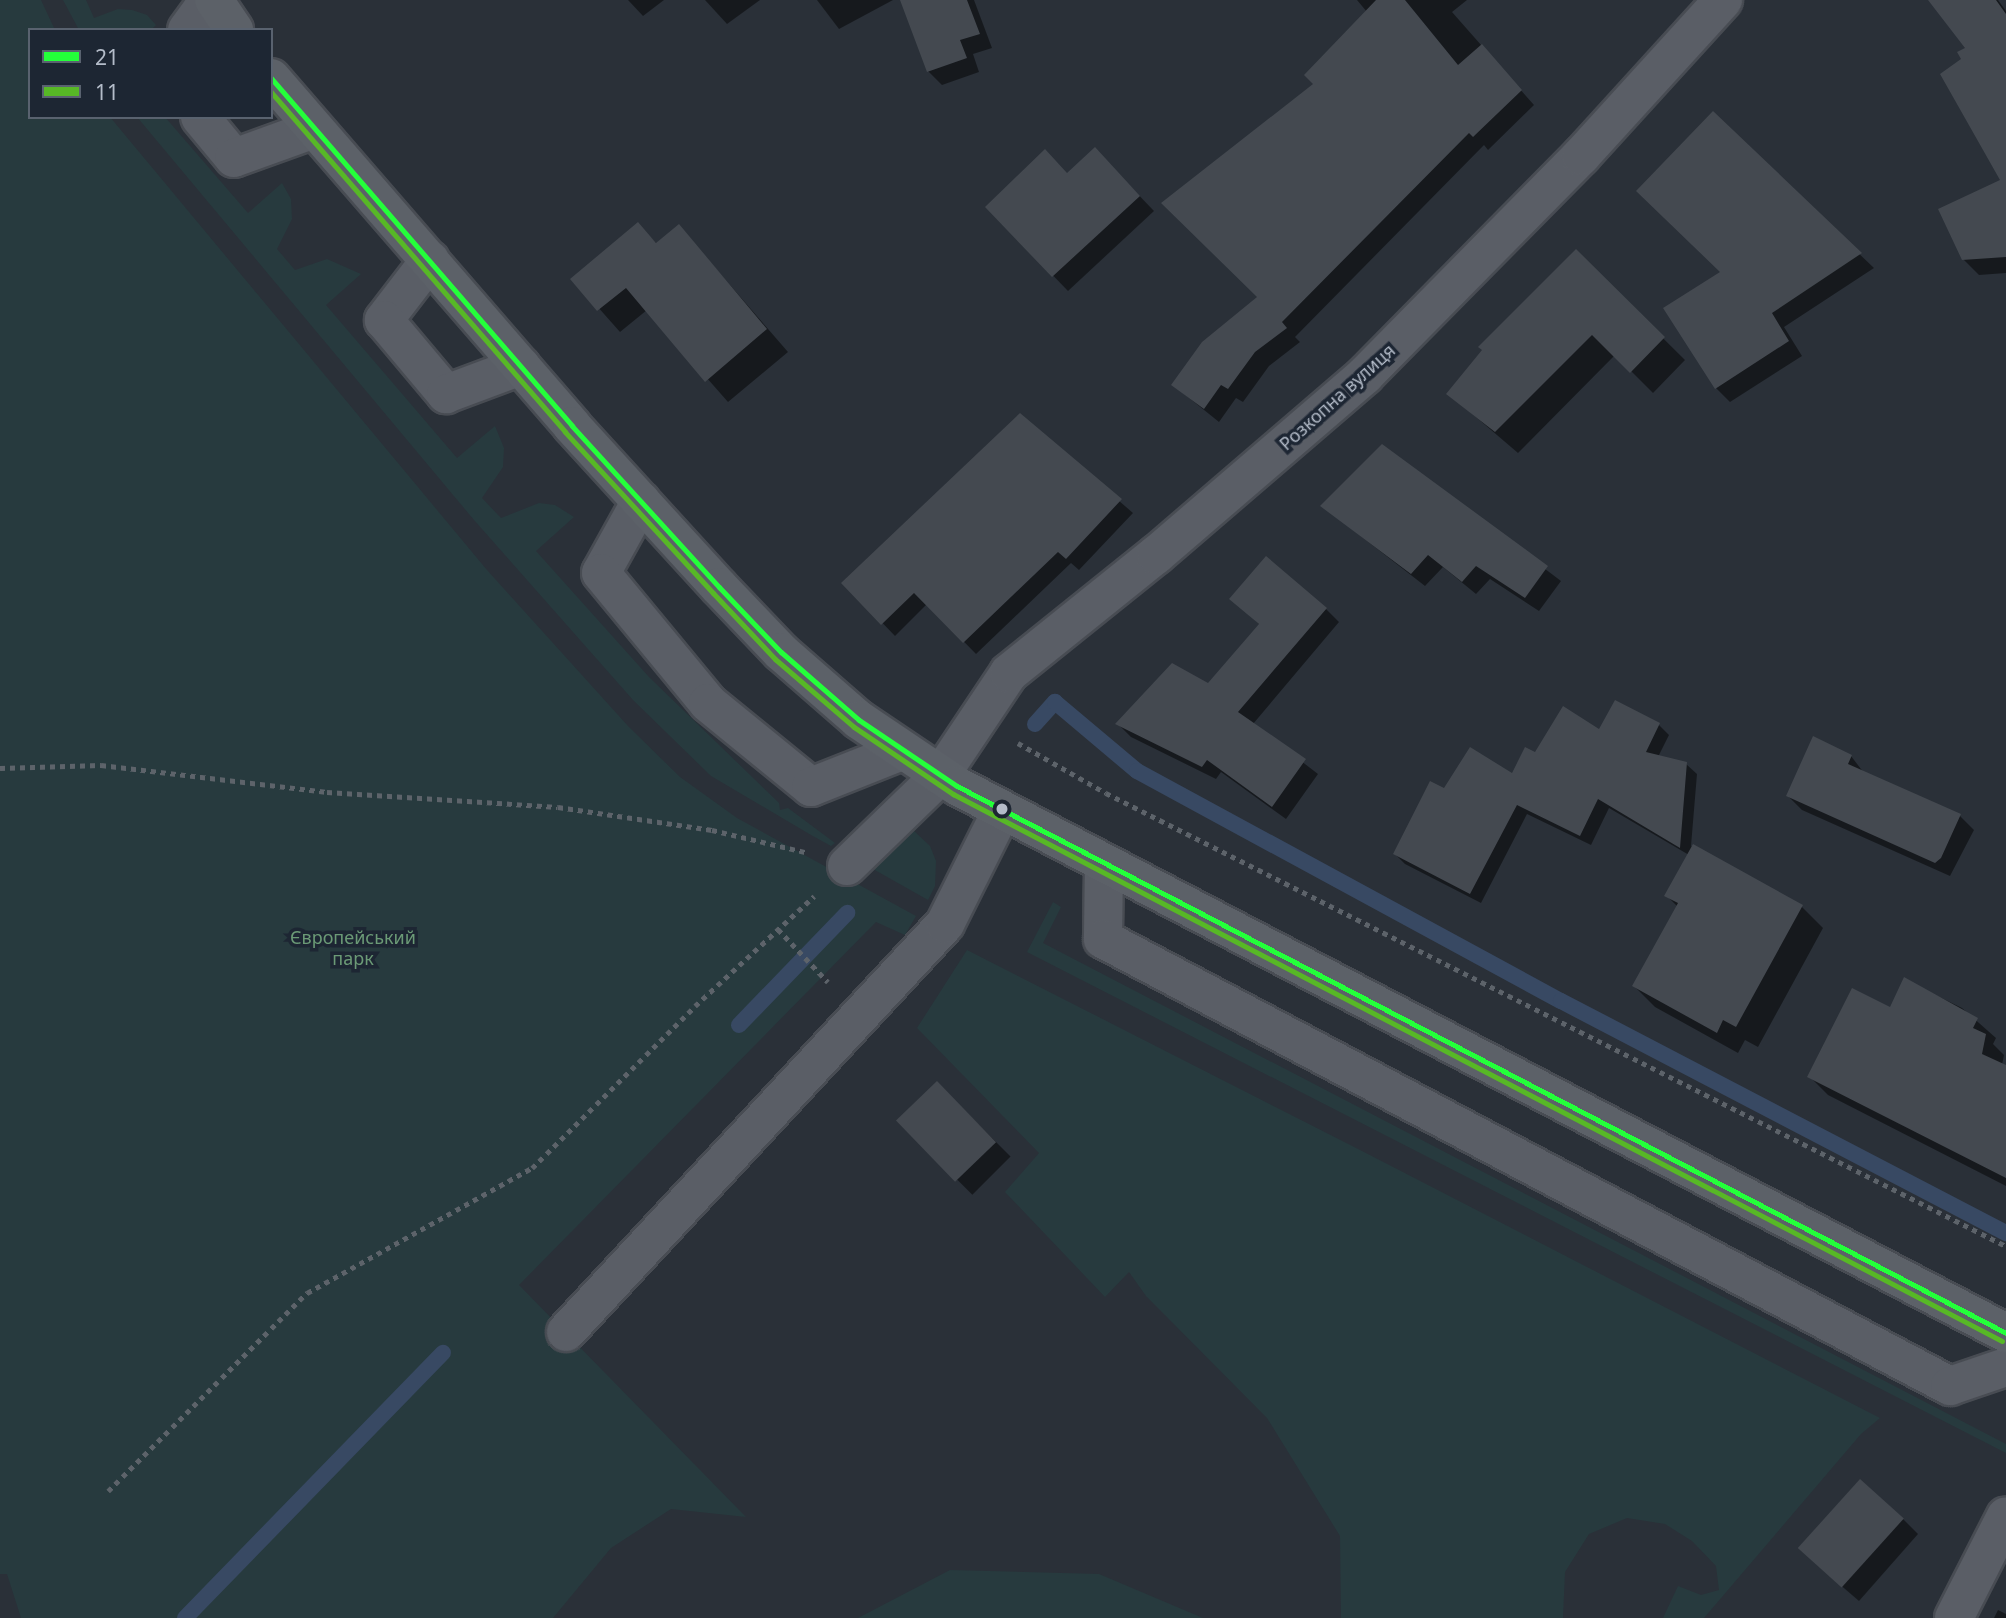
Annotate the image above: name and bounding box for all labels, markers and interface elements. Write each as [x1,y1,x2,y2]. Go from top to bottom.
legend [28,28,273,119]
text: 21 [95,43,119,71]
text: 11 [95,78,119,106]
street label: Розкопна вулиця [1275,339,1399,455]
unlabelled marker [995,802,1009,816]
park label: Європейський парк [290,927,416,970]

